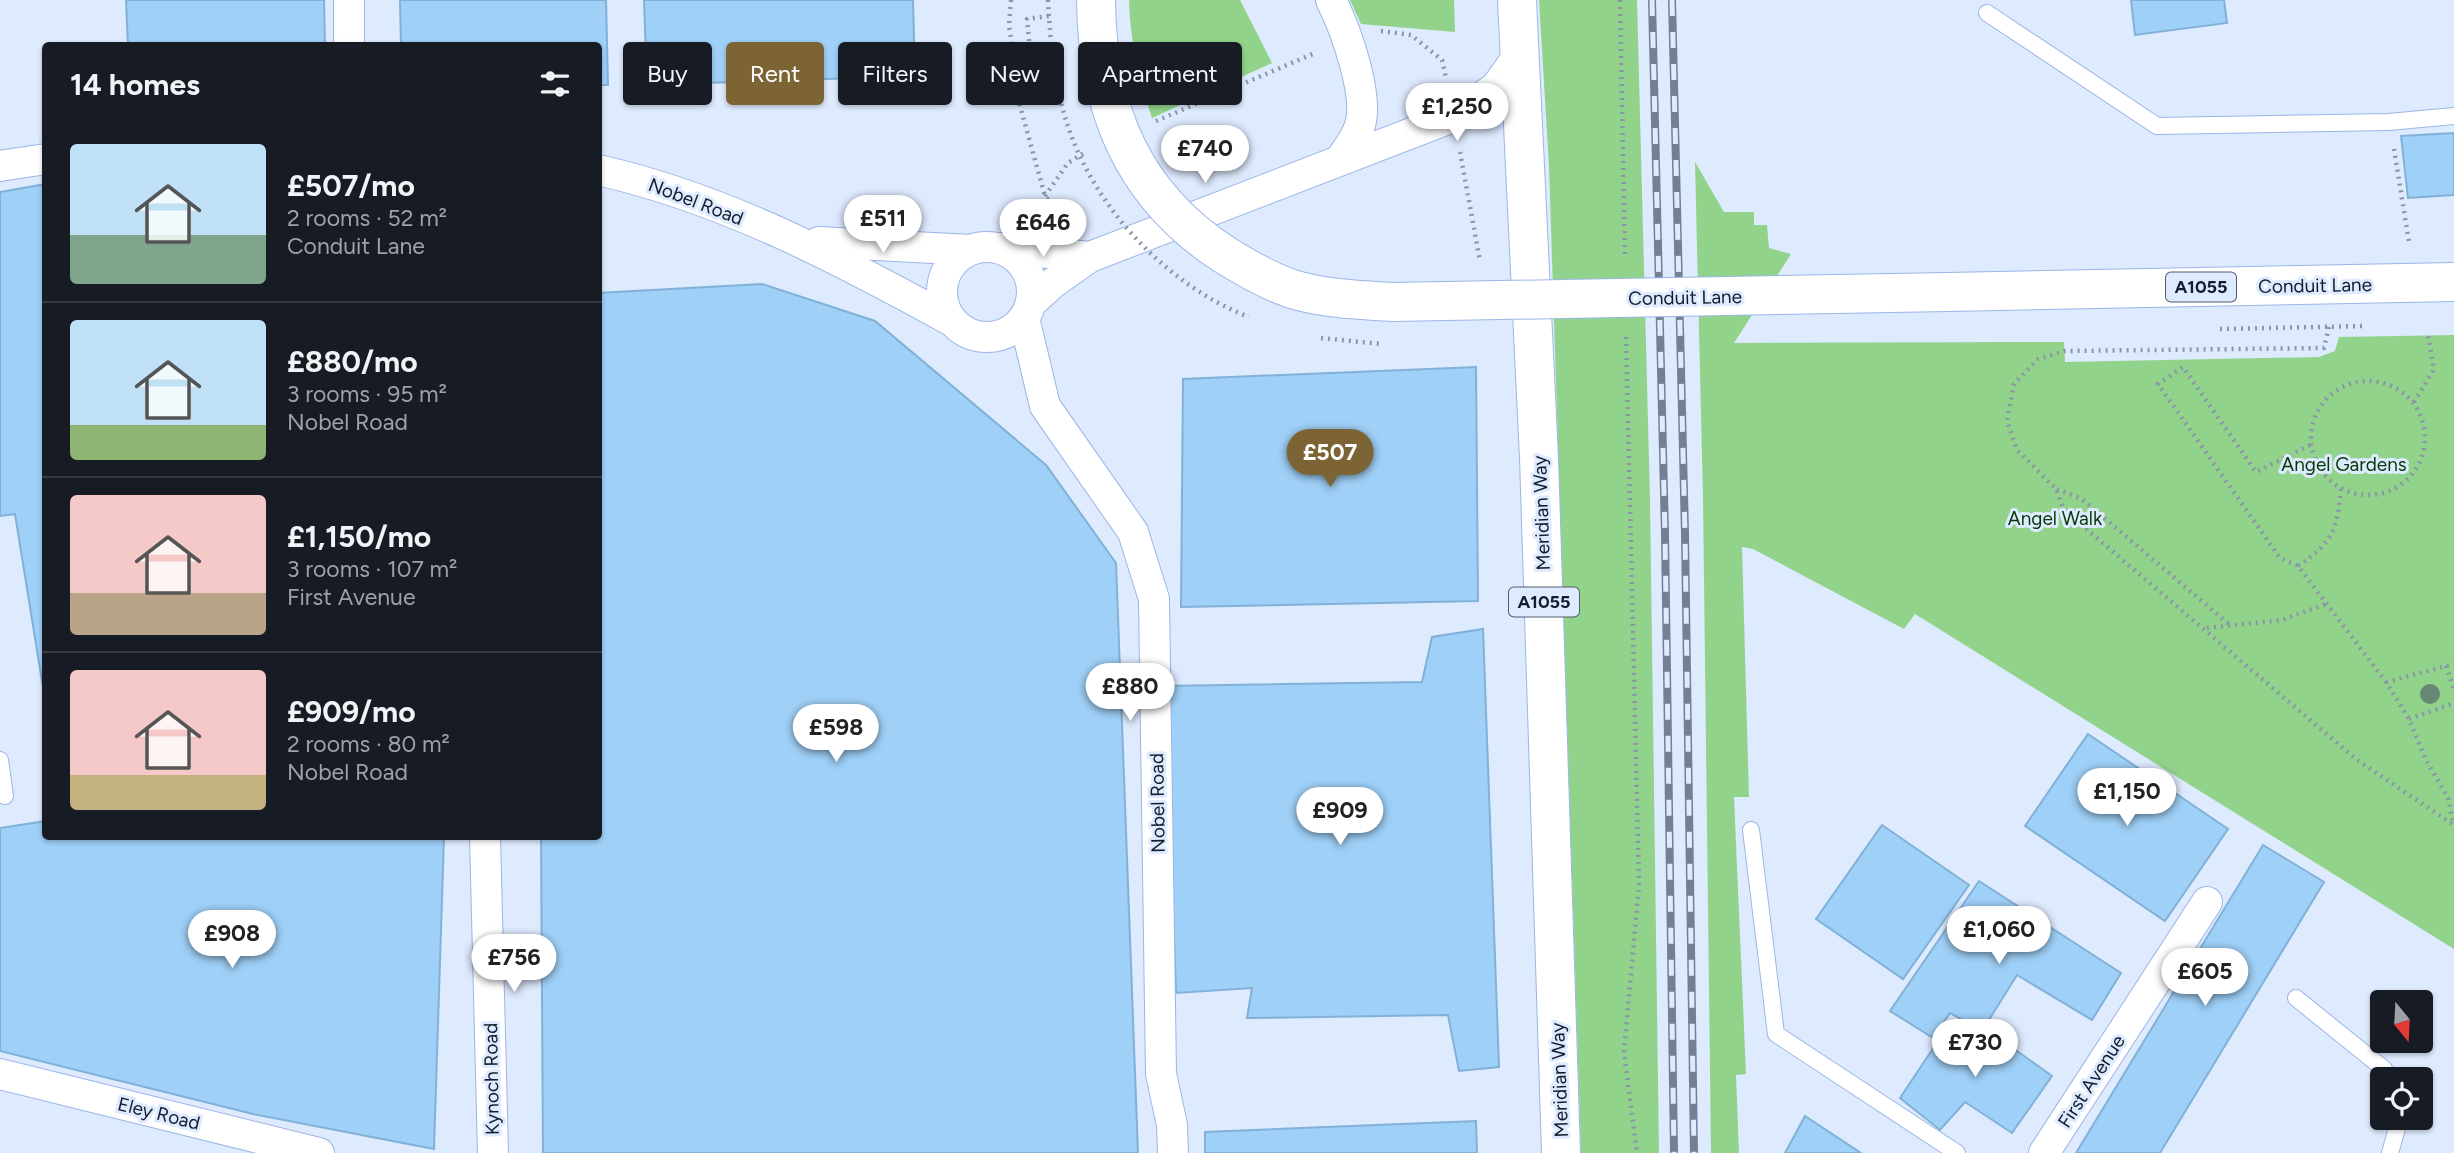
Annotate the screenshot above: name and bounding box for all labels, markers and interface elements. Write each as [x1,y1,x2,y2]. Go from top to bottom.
chip: Buy [623,42,712,105]
chip: Rent [726,42,824,105]
chip: Filters [838,42,952,105]
chip: New [966,42,1064,105]
chip: Apartment [1078,42,1242,105]
icon: filters [536,65,574,103]
text: 14 homes [70,66,200,103]
pin: £1,250 [1400,83,1514,143]
text: £1,250 [1422,92,1492,120]
pin: £740 [1164,125,1246,185]
text: £740 [1177,134,1233,162]
text: £507/mo [287,167,415,204]
icon: home [126,172,210,256]
street label: Nobel Road [645,173,747,230]
pin: £511 [842,196,924,255]
pin: £646 [1002,200,1084,259]
text: 2 rooms · 52 m² [287,204,447,232]
text: £511 [860,204,906,232]
text: £646 [1016,208,1070,236]
text: Conduit Lane [287,232,425,260]
road number: A1055 [2166,272,2236,302]
street label: Conduit Lane [2258,273,2372,298]
street label: Conduit Lane [1628,285,1742,310]
text: £880/mo [287,343,418,380]
icon: home [126,348,210,432]
text: 3 rooms · 95 m² [287,380,447,408]
text: Nobel Road [287,408,408,436]
pin: £507 [1289,430,1371,489]
text: £507 [1303,438,1357,466]
park label: Angel Gardens [2281,453,2407,476]
street label: Meridian Way [1528,455,1555,571]
park label: Angel Walk [2008,507,2103,530]
text: £1,150/mo [287,518,431,555]
icon: home [126,523,210,607]
text: 3 rooms · 107 m² [287,555,457,583]
text: First Avenue [287,583,415,611]
road number: A1055 [1509,588,1579,616]
pin: £880 [1089,664,1171,723]
text: £880 [1102,672,1158,700]
text: £909/mo [287,693,416,730]
icon: home [126,698,210,782]
pin: £598 [795,704,877,764]
text: £598 [809,713,863,741]
text: 2 rooms · 80 m² [287,730,450,758]
street label: Nobel Road [1145,753,1170,853]
text: Nobel Road [287,758,408,786]
pin: £1,150 [2070,768,2184,828]
text: £1,150 [2093,777,2161,805]
pin: £909 [1299,788,1381,847]
text: £909 [1312,796,1368,824]
pin: £1,060 [1942,906,2056,966]
pin: £908 [191,911,273,970]
text: £1,060 [1963,915,2035,943]
text: £908 [204,919,260,947]
pin: £756 [473,934,555,994]
text: £756 [487,943,541,971]
pin: £605 [2164,948,2246,1008]
text: £605 [2177,957,2233,985]
north arrow [2370,990,2432,1054]
map controls [2370,990,2433,1130]
pin: £730 [1934,1020,2016,1079]
street label: Meridian Way [1546,1022,1573,1138]
street label: Kynoch Road [479,1023,504,1135]
text: £730 [1948,1028,2002,1056]
street label: First Avenue [2053,1031,2130,1132]
button: locate [2370,1067,2433,1130]
street label: Eley Road [115,1092,202,1135]

